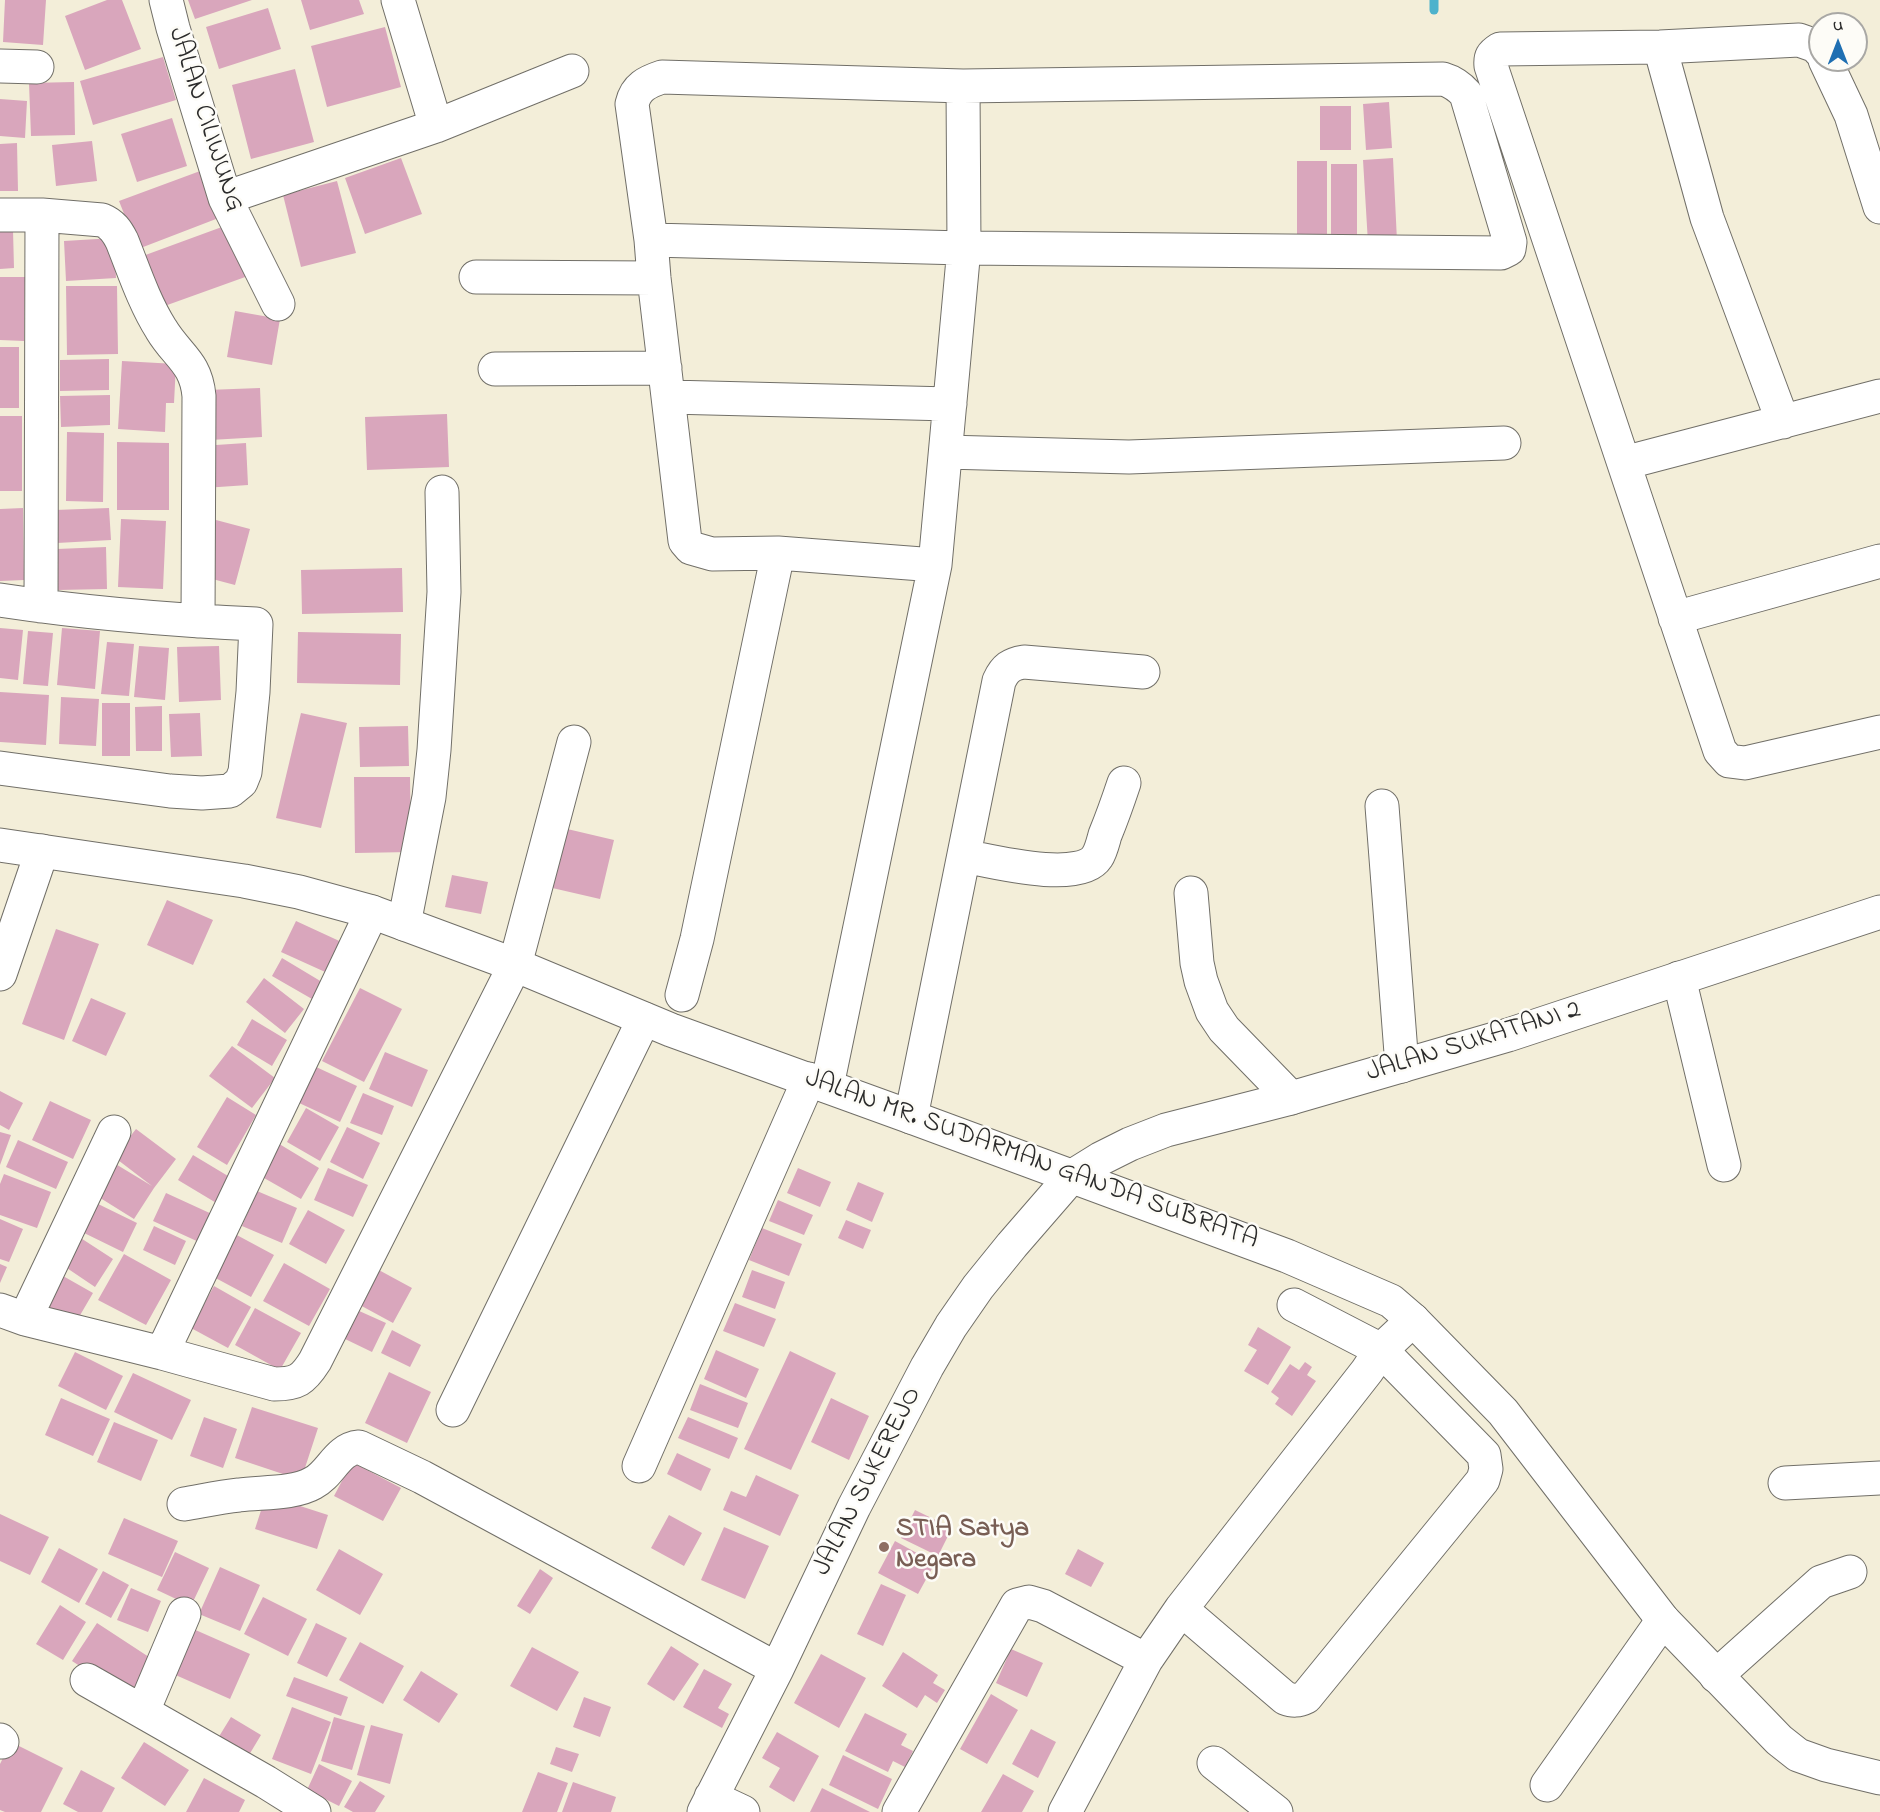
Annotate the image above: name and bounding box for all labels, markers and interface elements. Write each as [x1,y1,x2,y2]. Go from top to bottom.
north arrow [1808,12,1868,72]
text: U [1833,14,1843,38]
street label: JALAN CILIWUNG [159,24,249,216]
street label: JALAN SUKATANI 2 [1363,995,1585,1091]
street label: JALAN MR. SUDARMAN GANDA SUBRATA [800,1064,1262,1258]
street label: JALAN SUKEREJO [807,1382,931,1582]
place label: STIA Satya Negara [896,1515,1029,1578]
marker: STIA Satya Negara [877,1540,891,1554]

